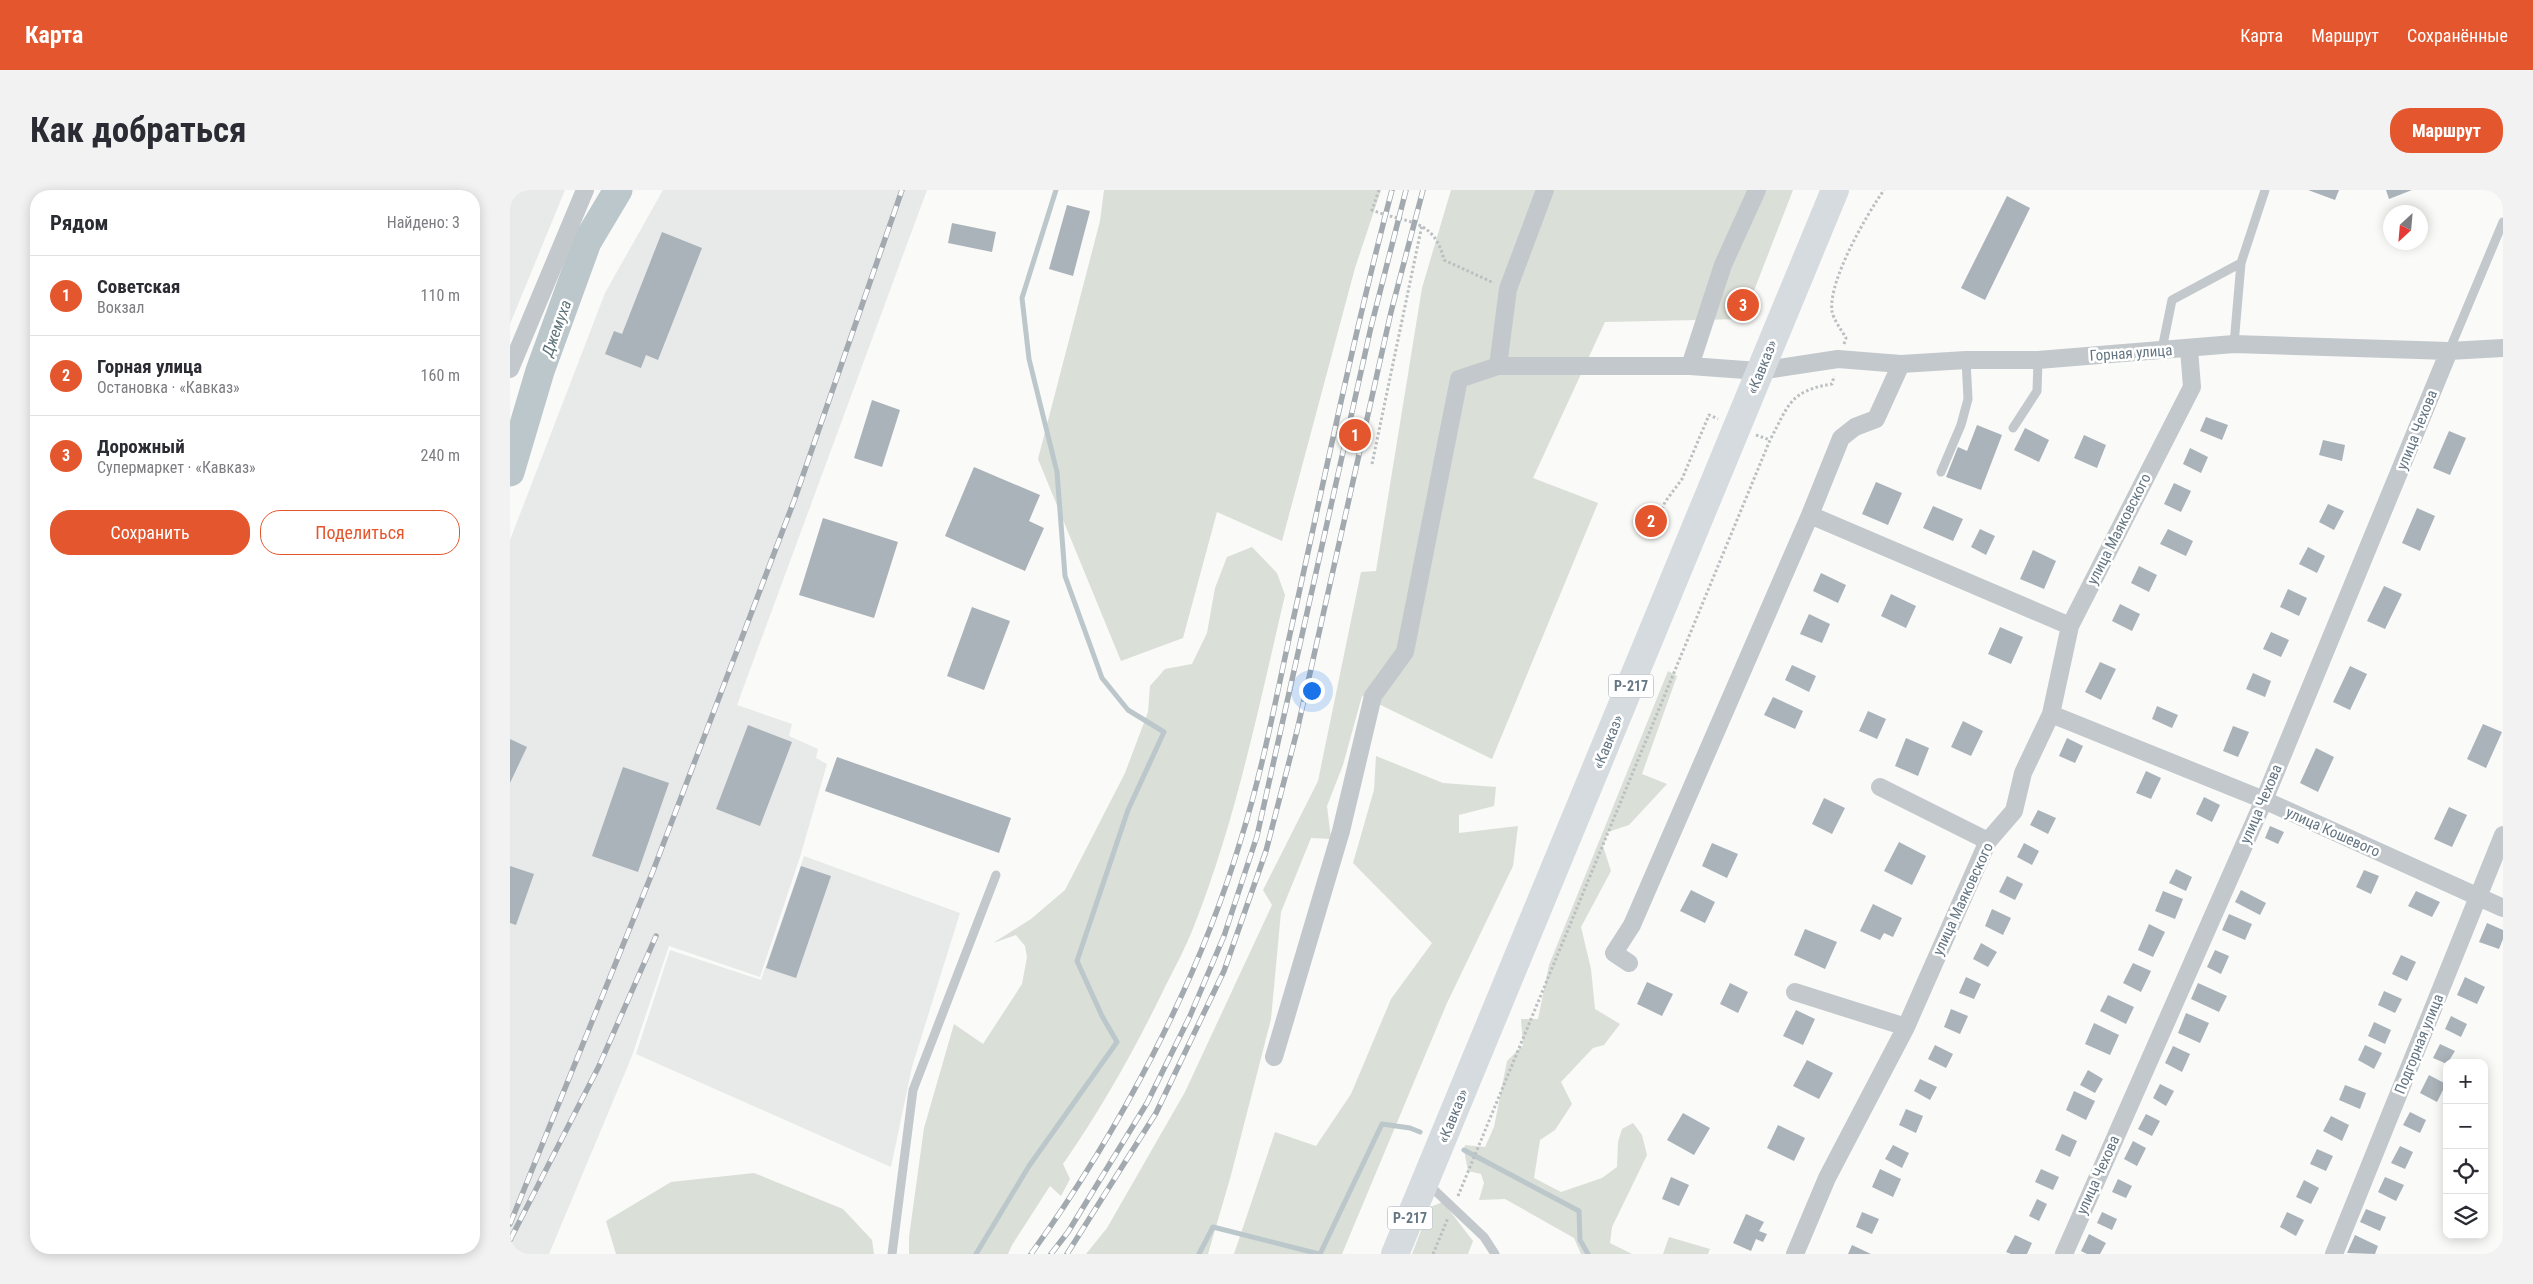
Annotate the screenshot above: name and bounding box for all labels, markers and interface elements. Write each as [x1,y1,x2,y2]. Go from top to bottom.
text: Карта [25,21,83,49]
text: Карта [2240,25,2283,46]
text: Маршрут [2311,25,2379,46]
text: Сохранённые [2407,25,2508,46]
button: Маршрут [2390,108,2503,153]
text: Как добраться [30,110,246,151]
north arrow [2383,205,2428,250]
text: Рядом [50,211,109,235]
text: Найдено: 3 [387,213,460,232]
text: Советская [97,275,180,298]
text: 1 [62,286,70,305]
text: 110 m [421,286,460,305]
pin: 3 [1727,286,1759,324]
water label: Джемуха [537,297,575,360]
text: Вокзал [97,298,144,317]
street label: «Кавказ» [1743,337,1781,397]
street label: Горная улица [2089,341,2173,365]
text: Горная улица [97,355,202,378]
text: 2 [62,366,70,385]
text: 160 m [421,366,460,385]
text: Остановка · «Кавказ» [97,378,240,397]
street label: улица Чехова [2393,387,2441,473]
pin: 1 [1339,416,1371,454]
text: Дорожный [97,435,185,458]
text: 3 [62,446,70,465]
text: 240 m [421,446,460,465]
text: Супермаркет · «Кавказ» [97,458,256,477]
street label: улица Маяковского [2083,471,2155,587]
pin: 2 [1635,502,1667,540]
button: Сохранить [50,510,250,555]
button: Поделиться [260,510,460,555]
road number: Р-217 [1608,674,1654,698]
your location [1299,678,1325,704]
street label: «Кавказ» [1589,712,1627,772]
street label: улица Чехова [2236,762,2286,846]
street label: улица Кошевого [2283,803,2383,861]
street label: улица Маяковского [1929,840,1997,958]
street label: Подгорная улица [2391,991,2447,1097]
map controls [2443,1059,2488,1239]
button: + [2443,1059,2488,1104]
street label: «Кавказ» [1434,1086,1472,1146]
button: − [2443,1104,2488,1149]
street label: улица Чехова [2073,1133,2123,1217]
button: locate [2443,1149,2488,1194]
button: layers [2443,1194,2488,1239]
road number: Р-217 [1388,1206,1432,1230]

